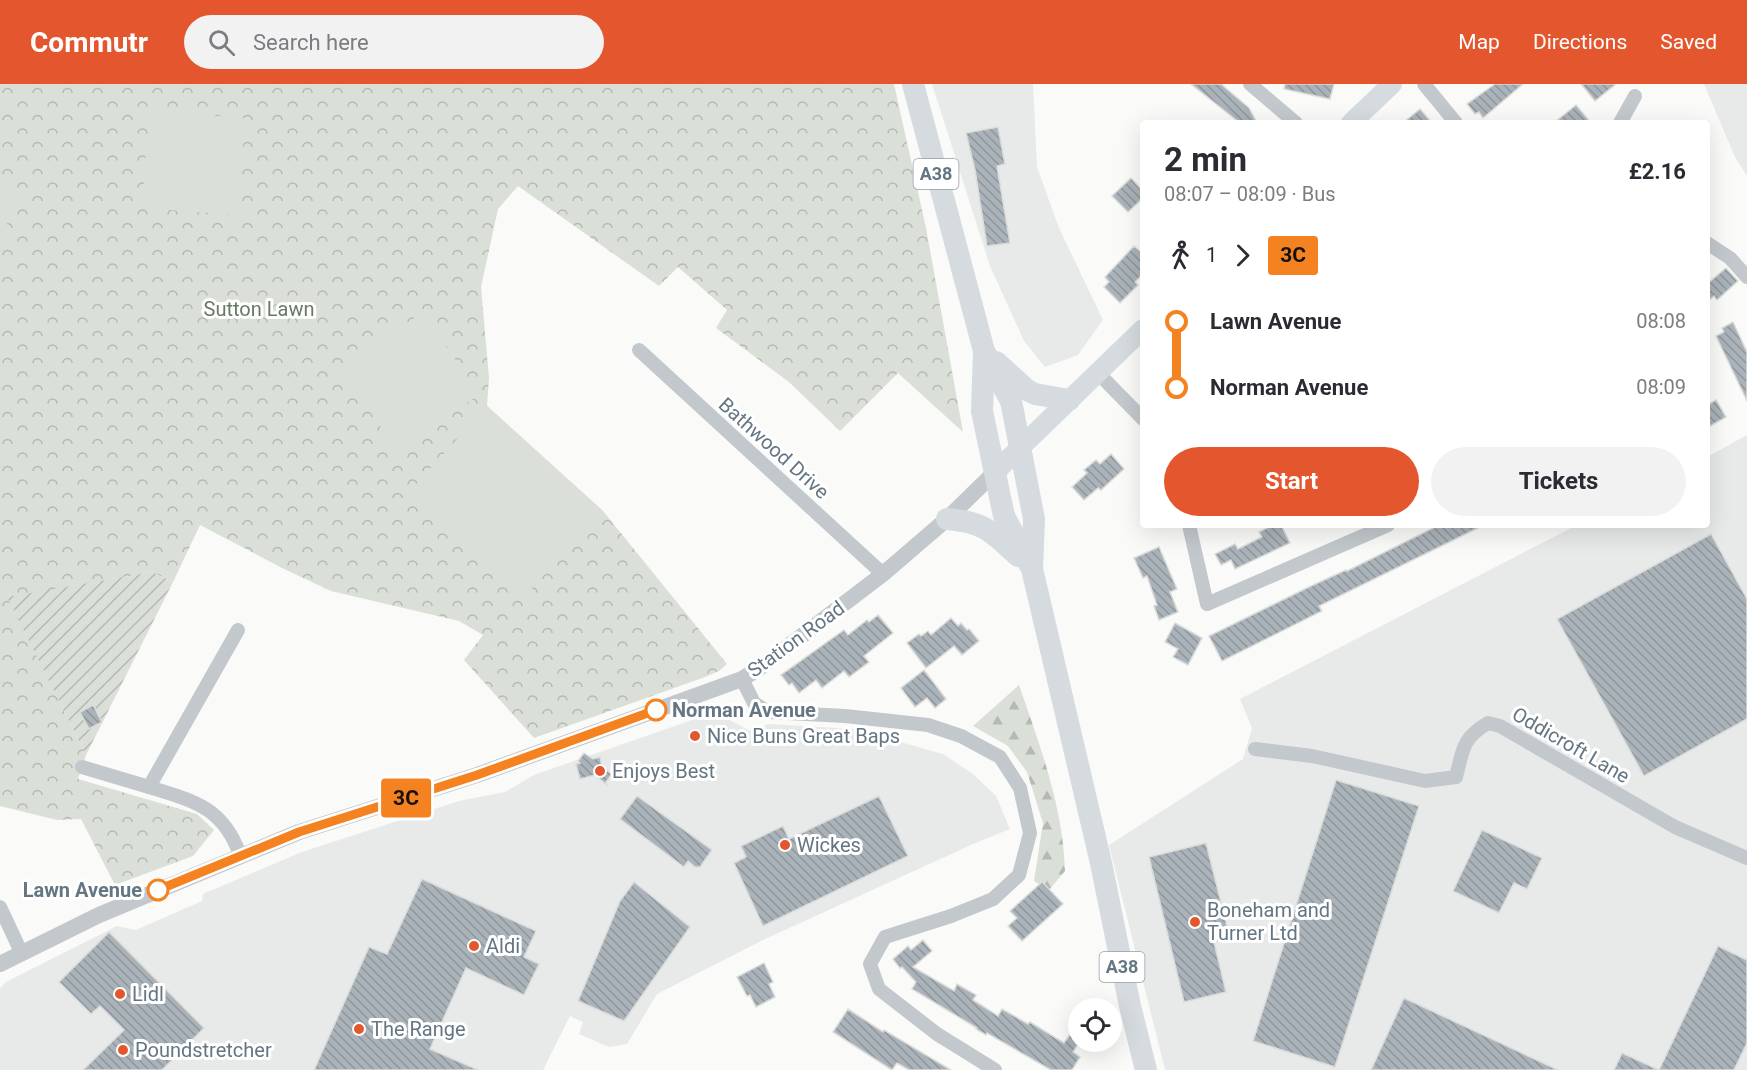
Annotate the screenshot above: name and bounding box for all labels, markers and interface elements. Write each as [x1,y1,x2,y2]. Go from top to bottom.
search box [184,15,604,69]
text: Commutr [30,26,148,59]
icon: search [205,26,238,59]
text: Search here [253,30,369,55]
text: Map [1458,30,1500,54]
text: Directions [1533,30,1627,54]
text: Saved [1660,30,1717,54]
text: 2 min [1164,140,1247,179]
road number: A38 [914,159,958,189]
text: £2.16 [1629,159,1686,184]
text: 08:07 – 08:09 · Bus [1164,182,1336,206]
icon: walk [1164,239,1197,272]
icon: forward [1226,239,1259,272]
text: 1 [1206,243,1217,267]
text: 3C [1280,243,1306,267]
park label: Sutton Lawn [204,297,314,321]
text: Lawn Avenue [1210,309,1341,334]
text: 08:08 [1636,309,1686,333]
text: Norman Avenue [1210,375,1368,400]
text: 08:09 [1636,375,1686,399]
street label: Bathwood Drive [714,392,834,504]
button: Start [1164,447,1419,516]
button: Tickets [1431,447,1686,516]
street label: Station Road [743,596,849,682]
place label: Norman Avenue [672,698,816,722]
marker: Norman Avenue [645,699,667,721]
street label: Oddicroft Lane [1508,702,1634,788]
place label: Nice Buns Great Baps [707,724,900,748]
marker: Nice Buns Great Baps [688,729,702,743]
place label: Enjoys Best [612,759,715,783]
marker: Enjoys Best [593,764,607,778]
line badge: 3C [379,778,433,818]
text: 3C [393,786,419,810]
place label: Wickes [797,833,861,857]
marker: Wickes [778,838,792,852]
place label: Lawn Avenue [23,878,142,902]
marker: Lawn Avenue [147,879,169,901]
place label: Boneham and Turner Ltd [1207,898,1330,945]
marker: Boneham and Turner Ltd [1188,915,1202,929]
place label: Aldi [486,934,520,958]
marker: Aldi [467,939,481,953]
road number: A38 [1100,952,1144,982]
place label: Lidl [132,982,164,1006]
marker: Lidl [113,987,127,1001]
map controls [1068,998,1122,1052]
button: locate [1068,998,1122,1052]
place label: The Range [371,1017,466,1041]
marker: The Range [352,1022,366,1036]
place label: Poundstretcher [135,1038,272,1062]
marker: Poundstretcher [116,1043,130,1057]

